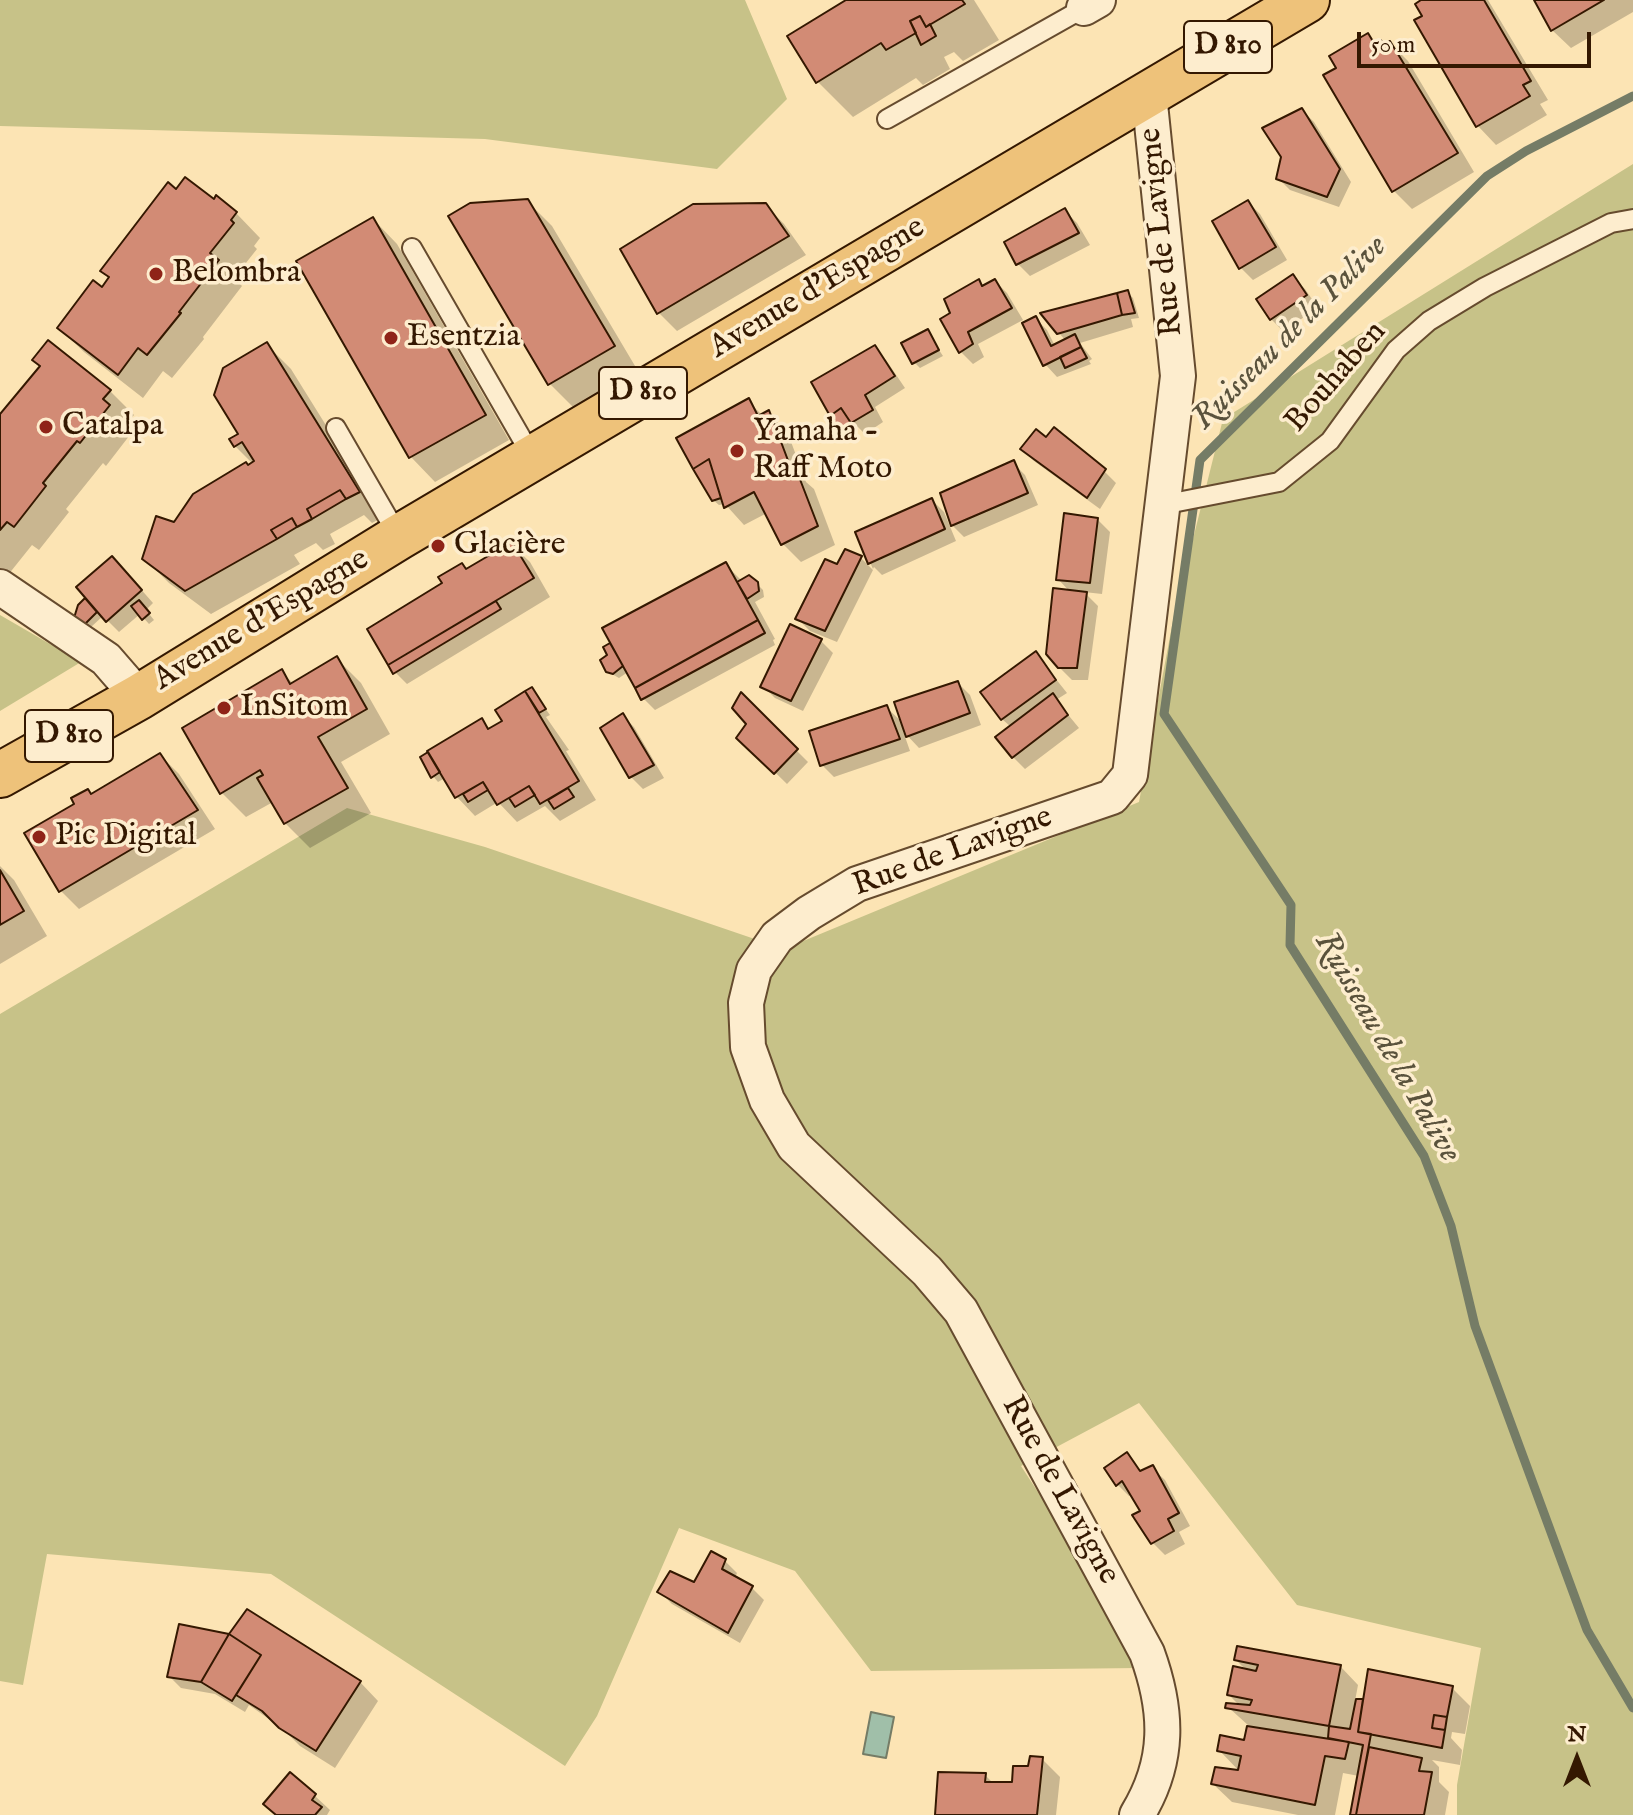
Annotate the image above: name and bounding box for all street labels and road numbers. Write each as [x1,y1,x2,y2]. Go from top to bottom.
road number: D 810 [1184,21,1272,73]
street label: Rue de Lavigne [1133,126,1193,338]
street label: Avenue d'Espagne [703,210,933,368]
street label: Bouhaben [1278,315,1396,441]
road number: D 810 [599,367,687,419]
street label: Avenue d'Espagne [147,542,377,700]
road number: D 810 [25,710,113,762]
street label: Rue de Lavigne [848,799,1058,907]
street label: Rue de Lavigne [991,1390,1127,1592]

